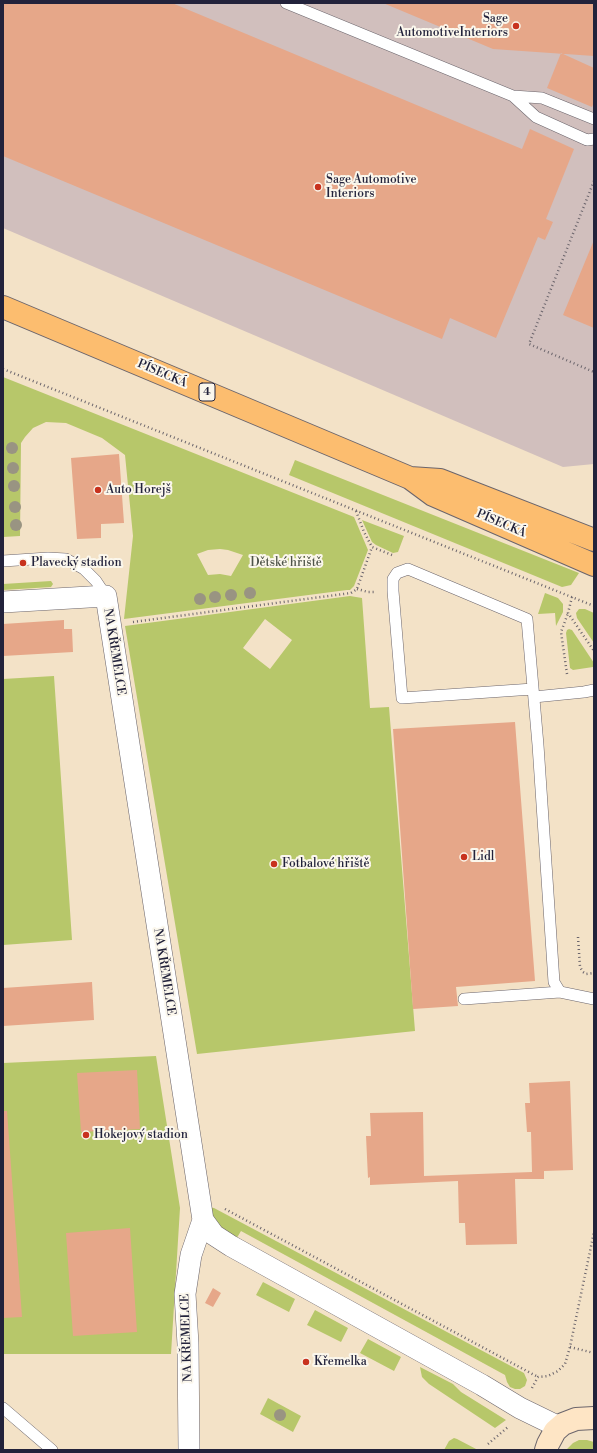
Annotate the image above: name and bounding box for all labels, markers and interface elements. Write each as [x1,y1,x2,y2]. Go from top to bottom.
place label: Sage AutomotiveInteriors [396,12,508,40]
marker: Sage AutomotiveInteriors [511,21,521,31]
place label: Sage Automotive Interiors [326,173,417,201]
marker: Sage Automotive Interiors [313,182,323,192]
street label: PÍSECKÁ [135,357,189,391]
road number: 4 [199,383,215,401]
place label: Auto Horejš [106,483,171,497]
marker: Auto Horejš [93,485,103,495]
street label: PÍSECKÁ [474,507,528,541]
place label: Plavecký stadion [31,556,122,570]
park label: Dětské hřiště [250,556,322,570]
marker: Plavecký stadion [18,558,28,568]
street label: NA KŘEMELCE [100,607,128,697]
place label: Lidl [472,850,494,864]
marker: Lidl [459,852,469,862]
place label: Fotbalové hřiště [282,857,369,871]
marker: Fotbalové hřiště [269,859,279,869]
street label: NA KŘEMELCE [150,927,178,1017]
place label: Hokejový stadion [94,1128,188,1142]
marker: Hokejový stadion [81,1130,91,1140]
street label: NA KŘEMELCE [178,1294,196,1382]
place label: Křemelka [314,1355,367,1369]
marker: Křemelka [301,1357,311,1367]

